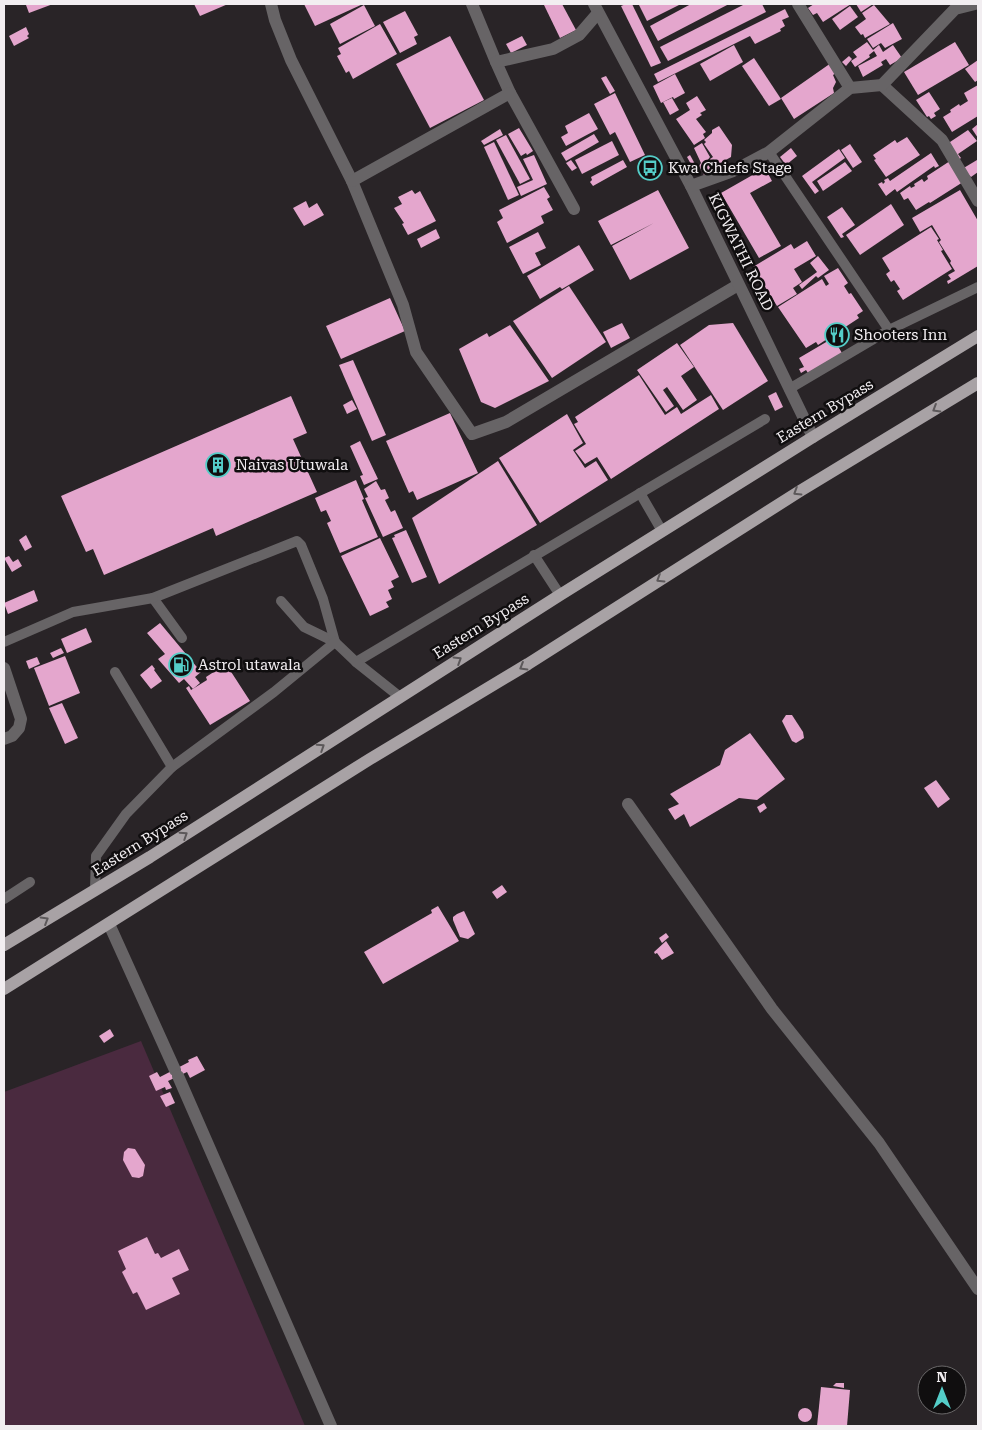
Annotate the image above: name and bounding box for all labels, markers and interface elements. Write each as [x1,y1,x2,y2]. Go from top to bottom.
bus stop icon: Kwa Chiefs Stage [637,155,663,181]
place label: Kwa Chiefs Stage [668,159,792,177]
street label: KIGWATHI ROAD [705,190,777,314]
restaurant icon: Shooters Inn [824,322,850,348]
place label: Shooters Inn [854,326,948,344]
street label: Eastern Bypass [774,375,876,447]
one-way arrow [933,402,942,412]
building icon: Naivas Utuwala [205,452,231,478]
place label: Naivas Utuwala [236,456,348,474]
one-way arrow [794,486,803,496]
one-way arrow [656,573,665,583]
street label: Eastern Bypass [430,589,532,663]
fuel station icon: Astrol utawala [168,652,194,678]
place label: Astrol utawala [198,656,301,674]
one-way arrow [452,657,461,666]
one-way arrow [519,660,528,670]
one-way arrow [316,744,325,754]
street label: Eastern Bypass [89,806,191,880]
one-way arrow [179,832,188,842]
one-way arrow [40,916,49,926]
north arrow [917,1365,967,1415]
text: N [937,1369,948,1385]

